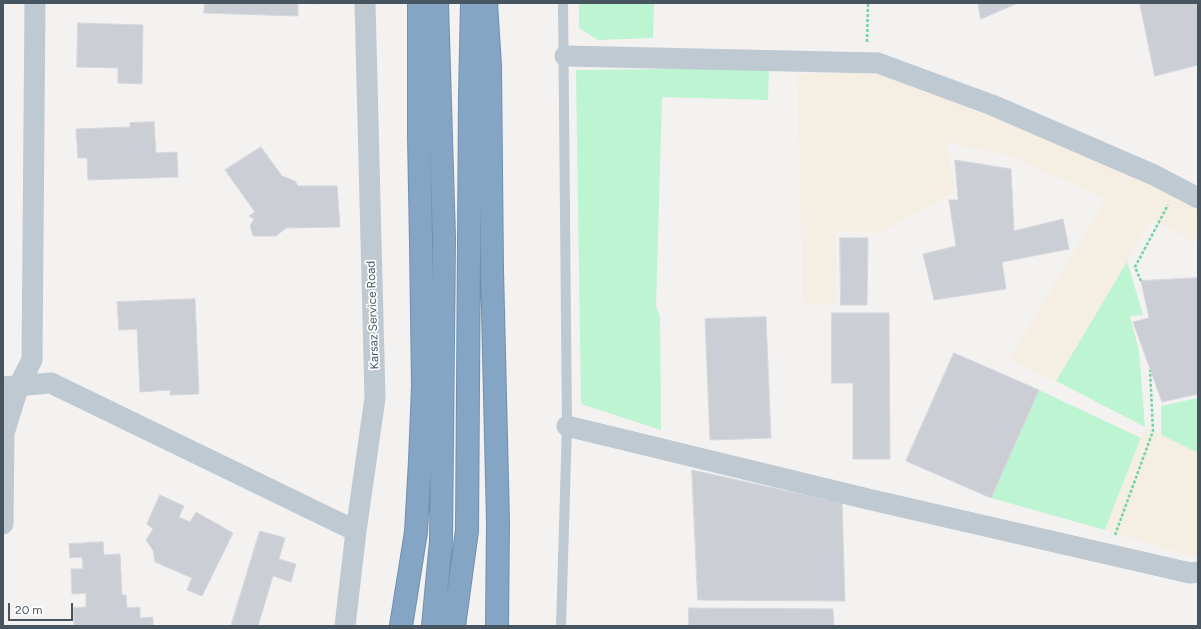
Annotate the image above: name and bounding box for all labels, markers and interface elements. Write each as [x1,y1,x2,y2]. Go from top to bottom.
street label: Karsaz Service Road [364,260,382,370]
scale bar [10,595,75,621]
text: 20 m [15,603,43,617]

